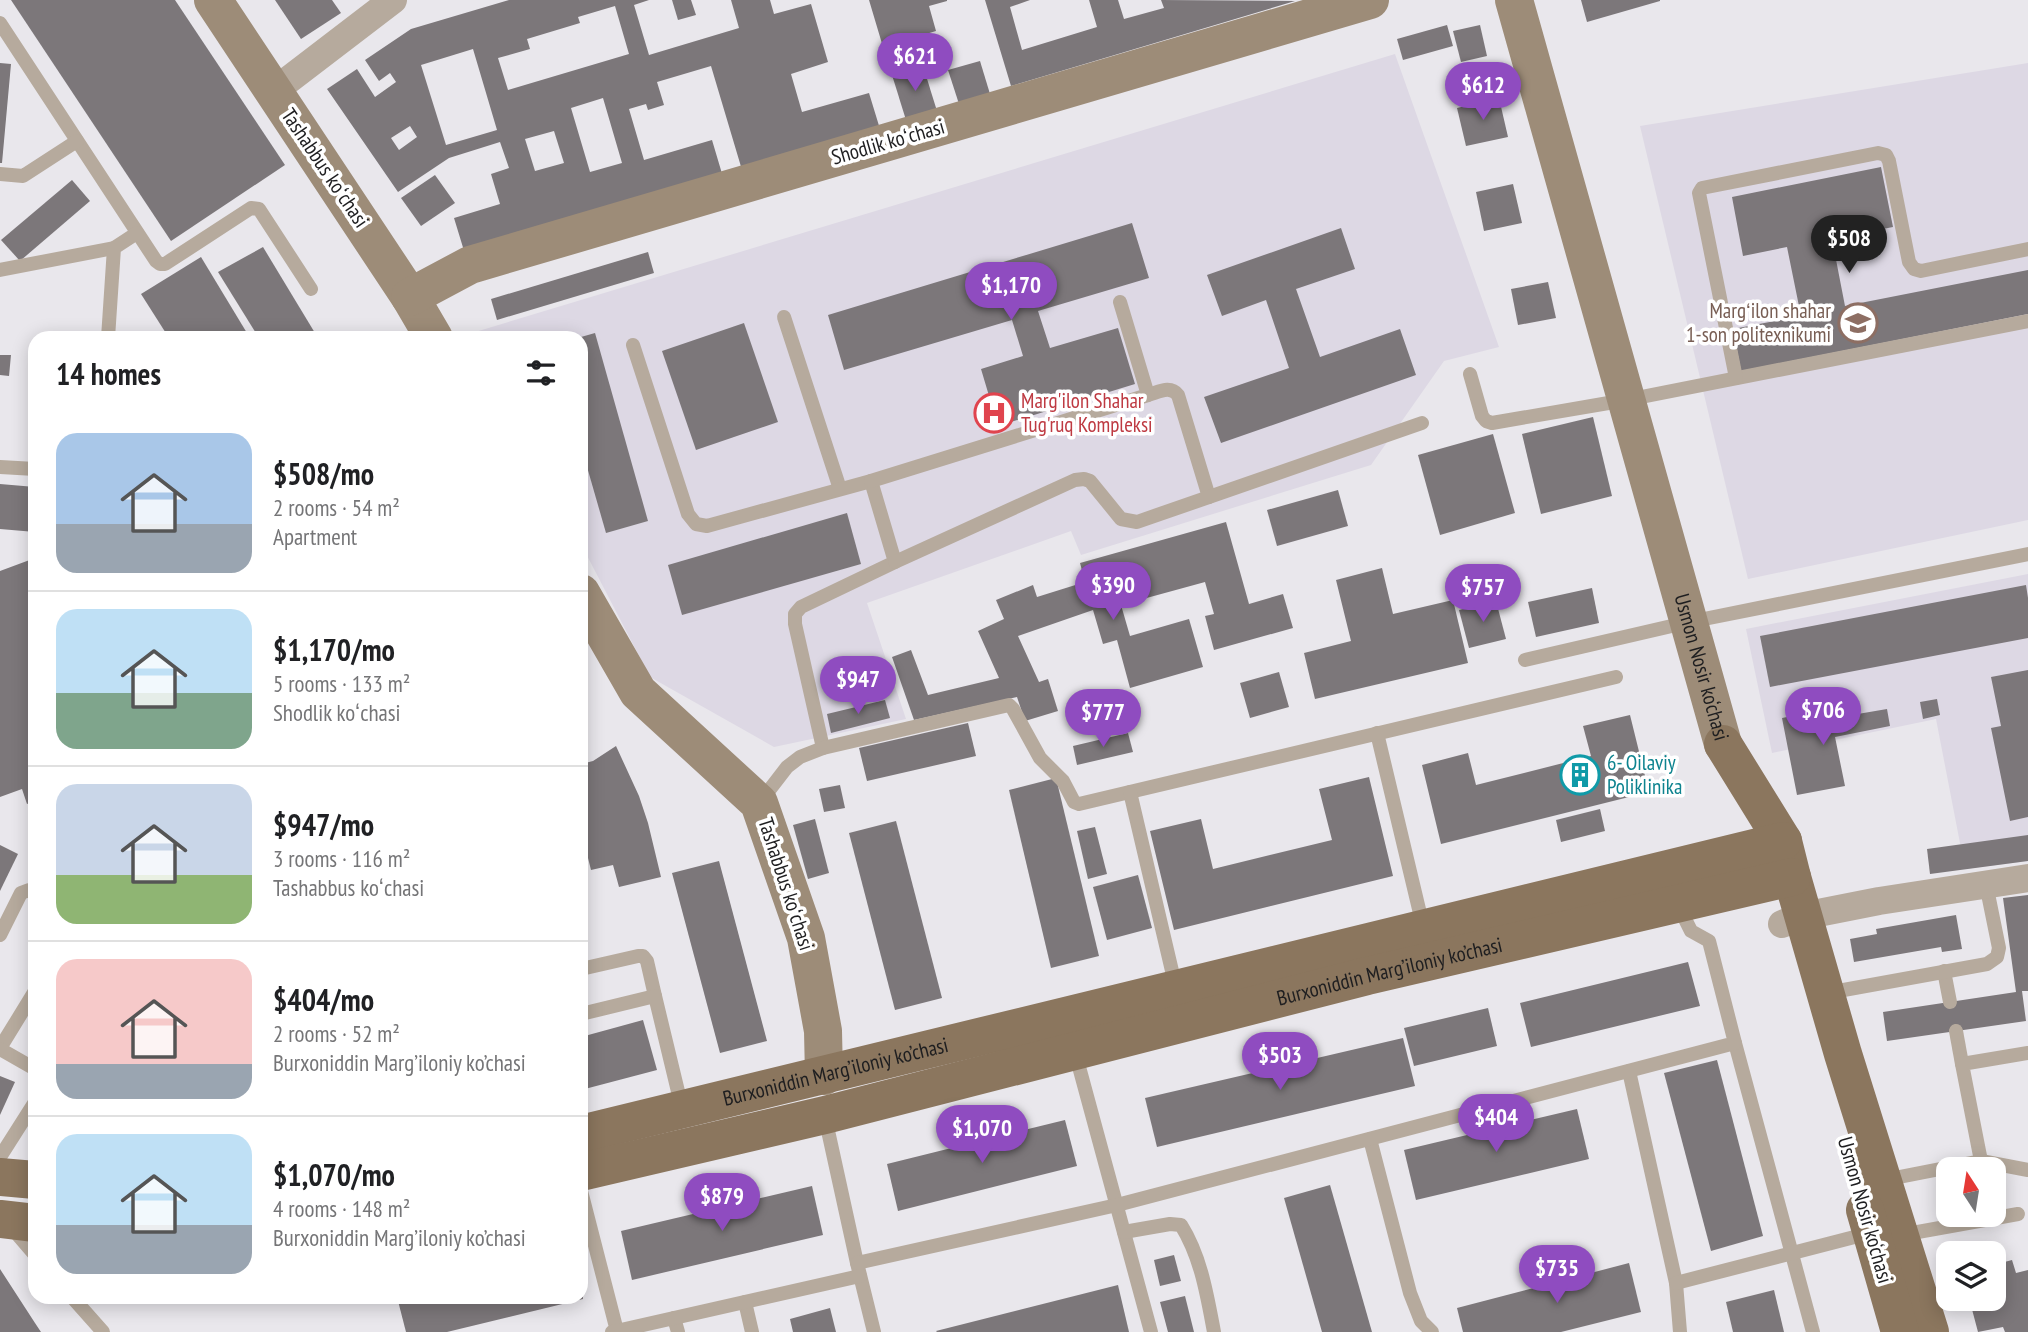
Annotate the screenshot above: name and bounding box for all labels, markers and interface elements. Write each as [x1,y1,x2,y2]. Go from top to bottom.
pin: $621 [874,34,956,93]
text: $621 [893,41,937,70]
pin: $612 [1442,62,1524,122]
text: $612 [1461,70,1505,99]
street label: Tashabbus koʻchasi [276,103,375,233]
street label: Shodlik koʻchasi [828,113,948,171]
pin: $508 [1808,216,1890,275]
text: $508 [1827,223,1871,252]
pin: $1,170 [954,262,1068,322]
text: $1,170 [981,270,1041,299]
place label: Margʻilon shahar 1-son politexnikumi [1686,297,1831,348]
school or university icon: Margʻilon shahar 1-son politexnikumi [1837,302,1879,344]
text: 14 homes [56,354,161,393]
icon: filters [522,354,560,392]
place label: Marg'ilon Shahar Tug'ruq Kompleksi [1021,387,1153,438]
hospital icon: Marg'ilon Shahar Tug'ruq Kompleksi [973,392,1015,434]
text: $508/mo [273,454,374,493]
icon: home [112,461,196,545]
text: 2 rooms · 54 m² [273,493,400,522]
text: Apartment [273,522,357,551]
pin: $390 [1072,562,1154,622]
pin: $757 [1442,564,1524,624]
text: $390 [1091,570,1135,599]
text: $757 [1461,572,1505,601]
street label: Usmon Nosir ko‘chasi [1668,591,1735,744]
text: $1,170/mo [273,630,395,669]
icon: home [112,637,196,721]
pin: $947 [817,656,899,716]
text: $947 [836,664,880,693]
text: 5 rooms · 133 m² [273,669,410,698]
pin: $706 [1782,688,1864,747]
pin: $777 [1062,690,1144,749]
text: $706 [1801,695,1845,724]
text: $777 [1081,697,1125,726]
text: Shodlik koʻchasi [273,698,400,727]
place label: 6- Oilaviy Poliklinika [1607,749,1682,800]
building icon: 6- Oilaviy Poliklinika [1559,754,1601,796]
text: $947/mo [273,805,374,844]
icon: home [112,812,196,896]
street label: Tashabbus koʻchasi [752,814,821,954]
text: 3 rooms · 116 m² [273,844,410,873]
text: Tashabbus koʻchasi [273,873,424,902]
street label: Burxoniddin Marg’iloniy ko’chasi [1274,931,1505,1012]
text: $404/mo [273,980,374,1019]
icon: home [112,987,196,1071]
text: 2 rooms · 52 m² [273,1019,400,1048]
street label: Burxoniddin Marg’iloniy ko’chasi [720,1031,951,1112]
pin: $503 [1239,1032,1321,1092]
text: $503 [1258,1040,1302,1069]
text: Burxoniddin Marg’iloniy ko’chasi [273,1048,526,1077]
pin: $404 [1455,1094,1537,1154]
text: $404 [1474,1102,1518,1131]
pin: $1,070 [925,1106,1039,1165]
text: $1,070 [952,1113,1012,1142]
street label: Usmon Nosir ko‘chasi [1832,1133,1899,1286]
text: $1,070/mo [273,1155,395,1194]
north arrow [1936,1157,2006,1227]
map controls [1936,1157,2006,1311]
icon: home [112,1162,196,1246]
pin: $879 [681,1174,763,1233]
text: $879 [700,1181,744,1210]
text: 4 rooms · 148 m² [273,1194,410,1223]
text: Burxoniddin Marg’iloniy ko’chasi [273,1223,526,1252]
button: layers [1936,1241,2006,1311]
pin: $735 [1516,1246,1598,1305]
text: $735 [1535,1253,1579,1282]

